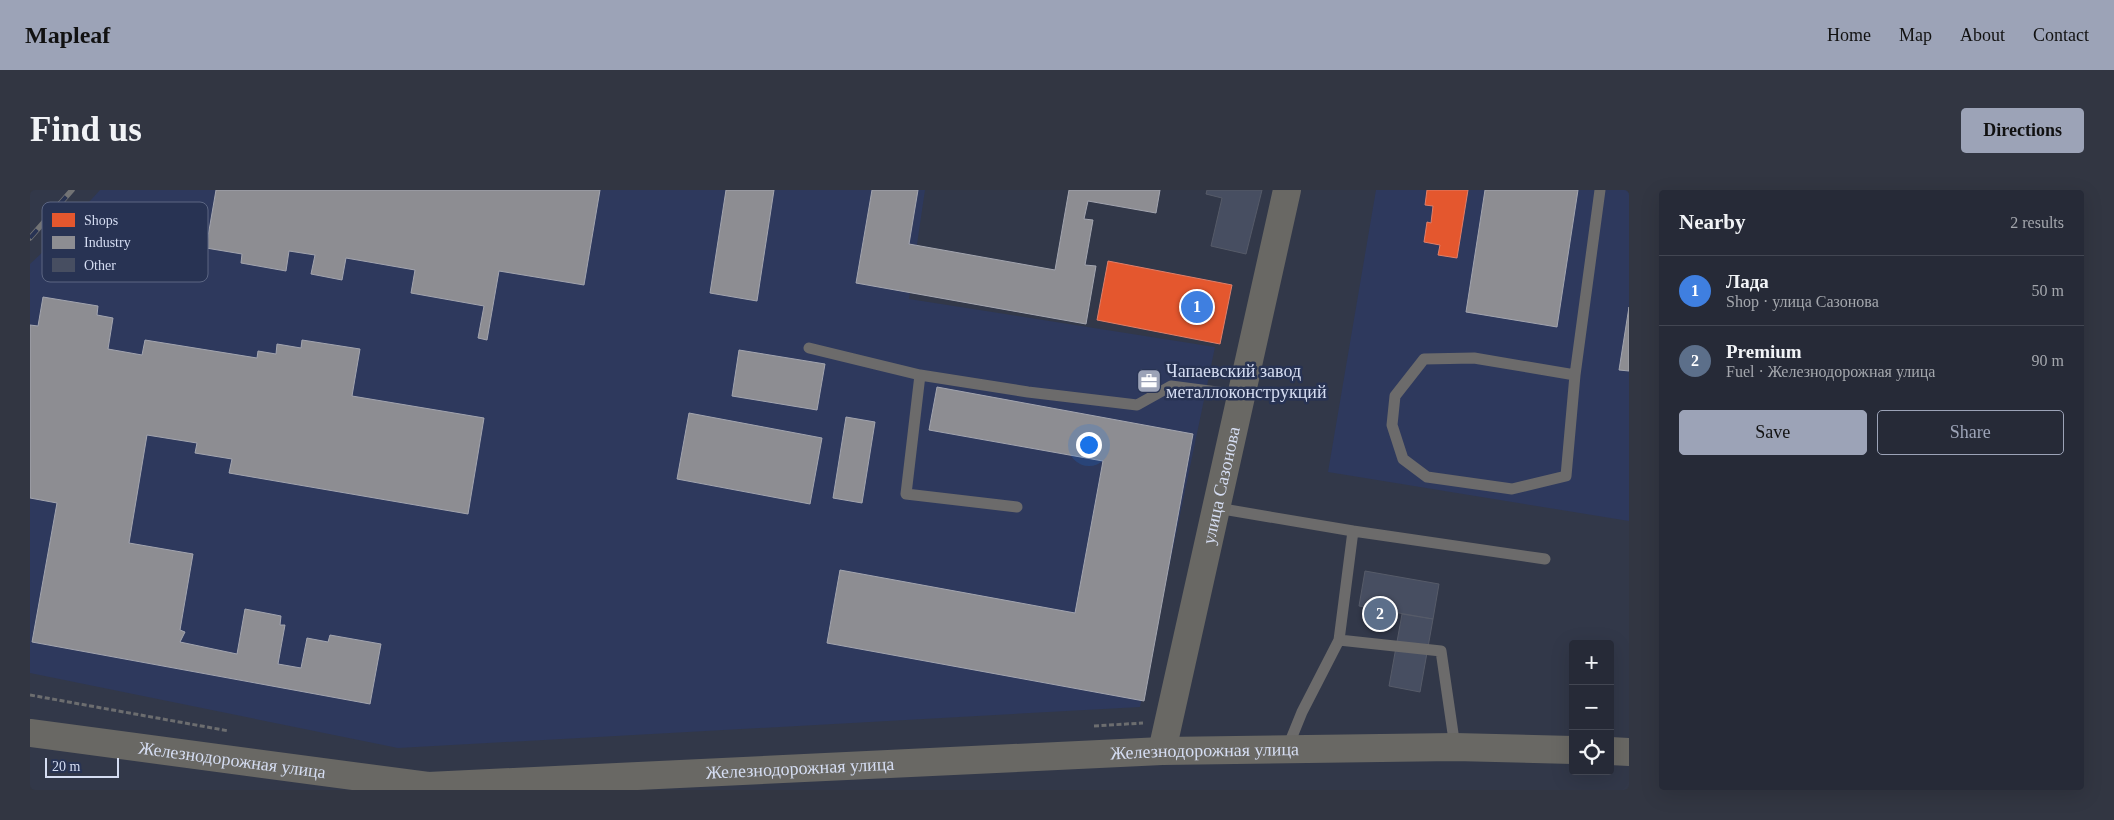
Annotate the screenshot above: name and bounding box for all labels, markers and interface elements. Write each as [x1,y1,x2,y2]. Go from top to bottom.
text: Mapleaf [25,22,110,48]
text: Home [1827,25,1871,45]
text: Map [1899,25,1932,45]
text: About [1960,25,2005,45]
text: Contact [2033,25,2089,45]
button: Directions [1961,108,2084,153]
text: Find us [30,110,142,149]
legend [42,202,208,282]
text: Nearby [1679,210,1746,234]
text: Shops [84,213,118,228]
text: 2 results [2010,214,2064,231]
text: Industry [84,235,131,250]
text: Other [84,258,116,273]
text: Лада [1726,271,1769,292]
text: 1 [1691,282,1699,299]
text: 50 m [2032,282,2064,299]
pin: 1 [1181,288,1213,326]
text: Shop · улица Сазонова [1726,293,1879,310]
text: Premium [1726,341,1802,362]
text: 2 [1691,352,1699,369]
text: 90 m [2032,352,2064,369]
place label: Чапаевский завод металлоконструкций [1166,361,1327,402]
text: Fuel · Железнодорожная улица [1726,363,1935,380]
office icon: Чапаевский завод металлоконструкций [1136,368,1162,394]
button: Save [1679,410,1867,455]
button: Share [1877,410,2064,455]
street label: улица Сазонова [1198,425,1244,546]
your location [1076,432,1102,458]
pin: 2 [1364,595,1396,633]
map controls [1569,640,1614,775]
button: + [1569,640,1614,685]
button: − [1569,685,1614,730]
button: locate [1569,730,1614,775]
street label: Железнодорожная улица [137,738,327,782]
street label: Железнодорожная улица [1110,739,1299,763]
street label: Железнодорожная улица [705,754,895,783]
scale bar [45,755,119,778]
text: 20 m [52,759,80,774]

